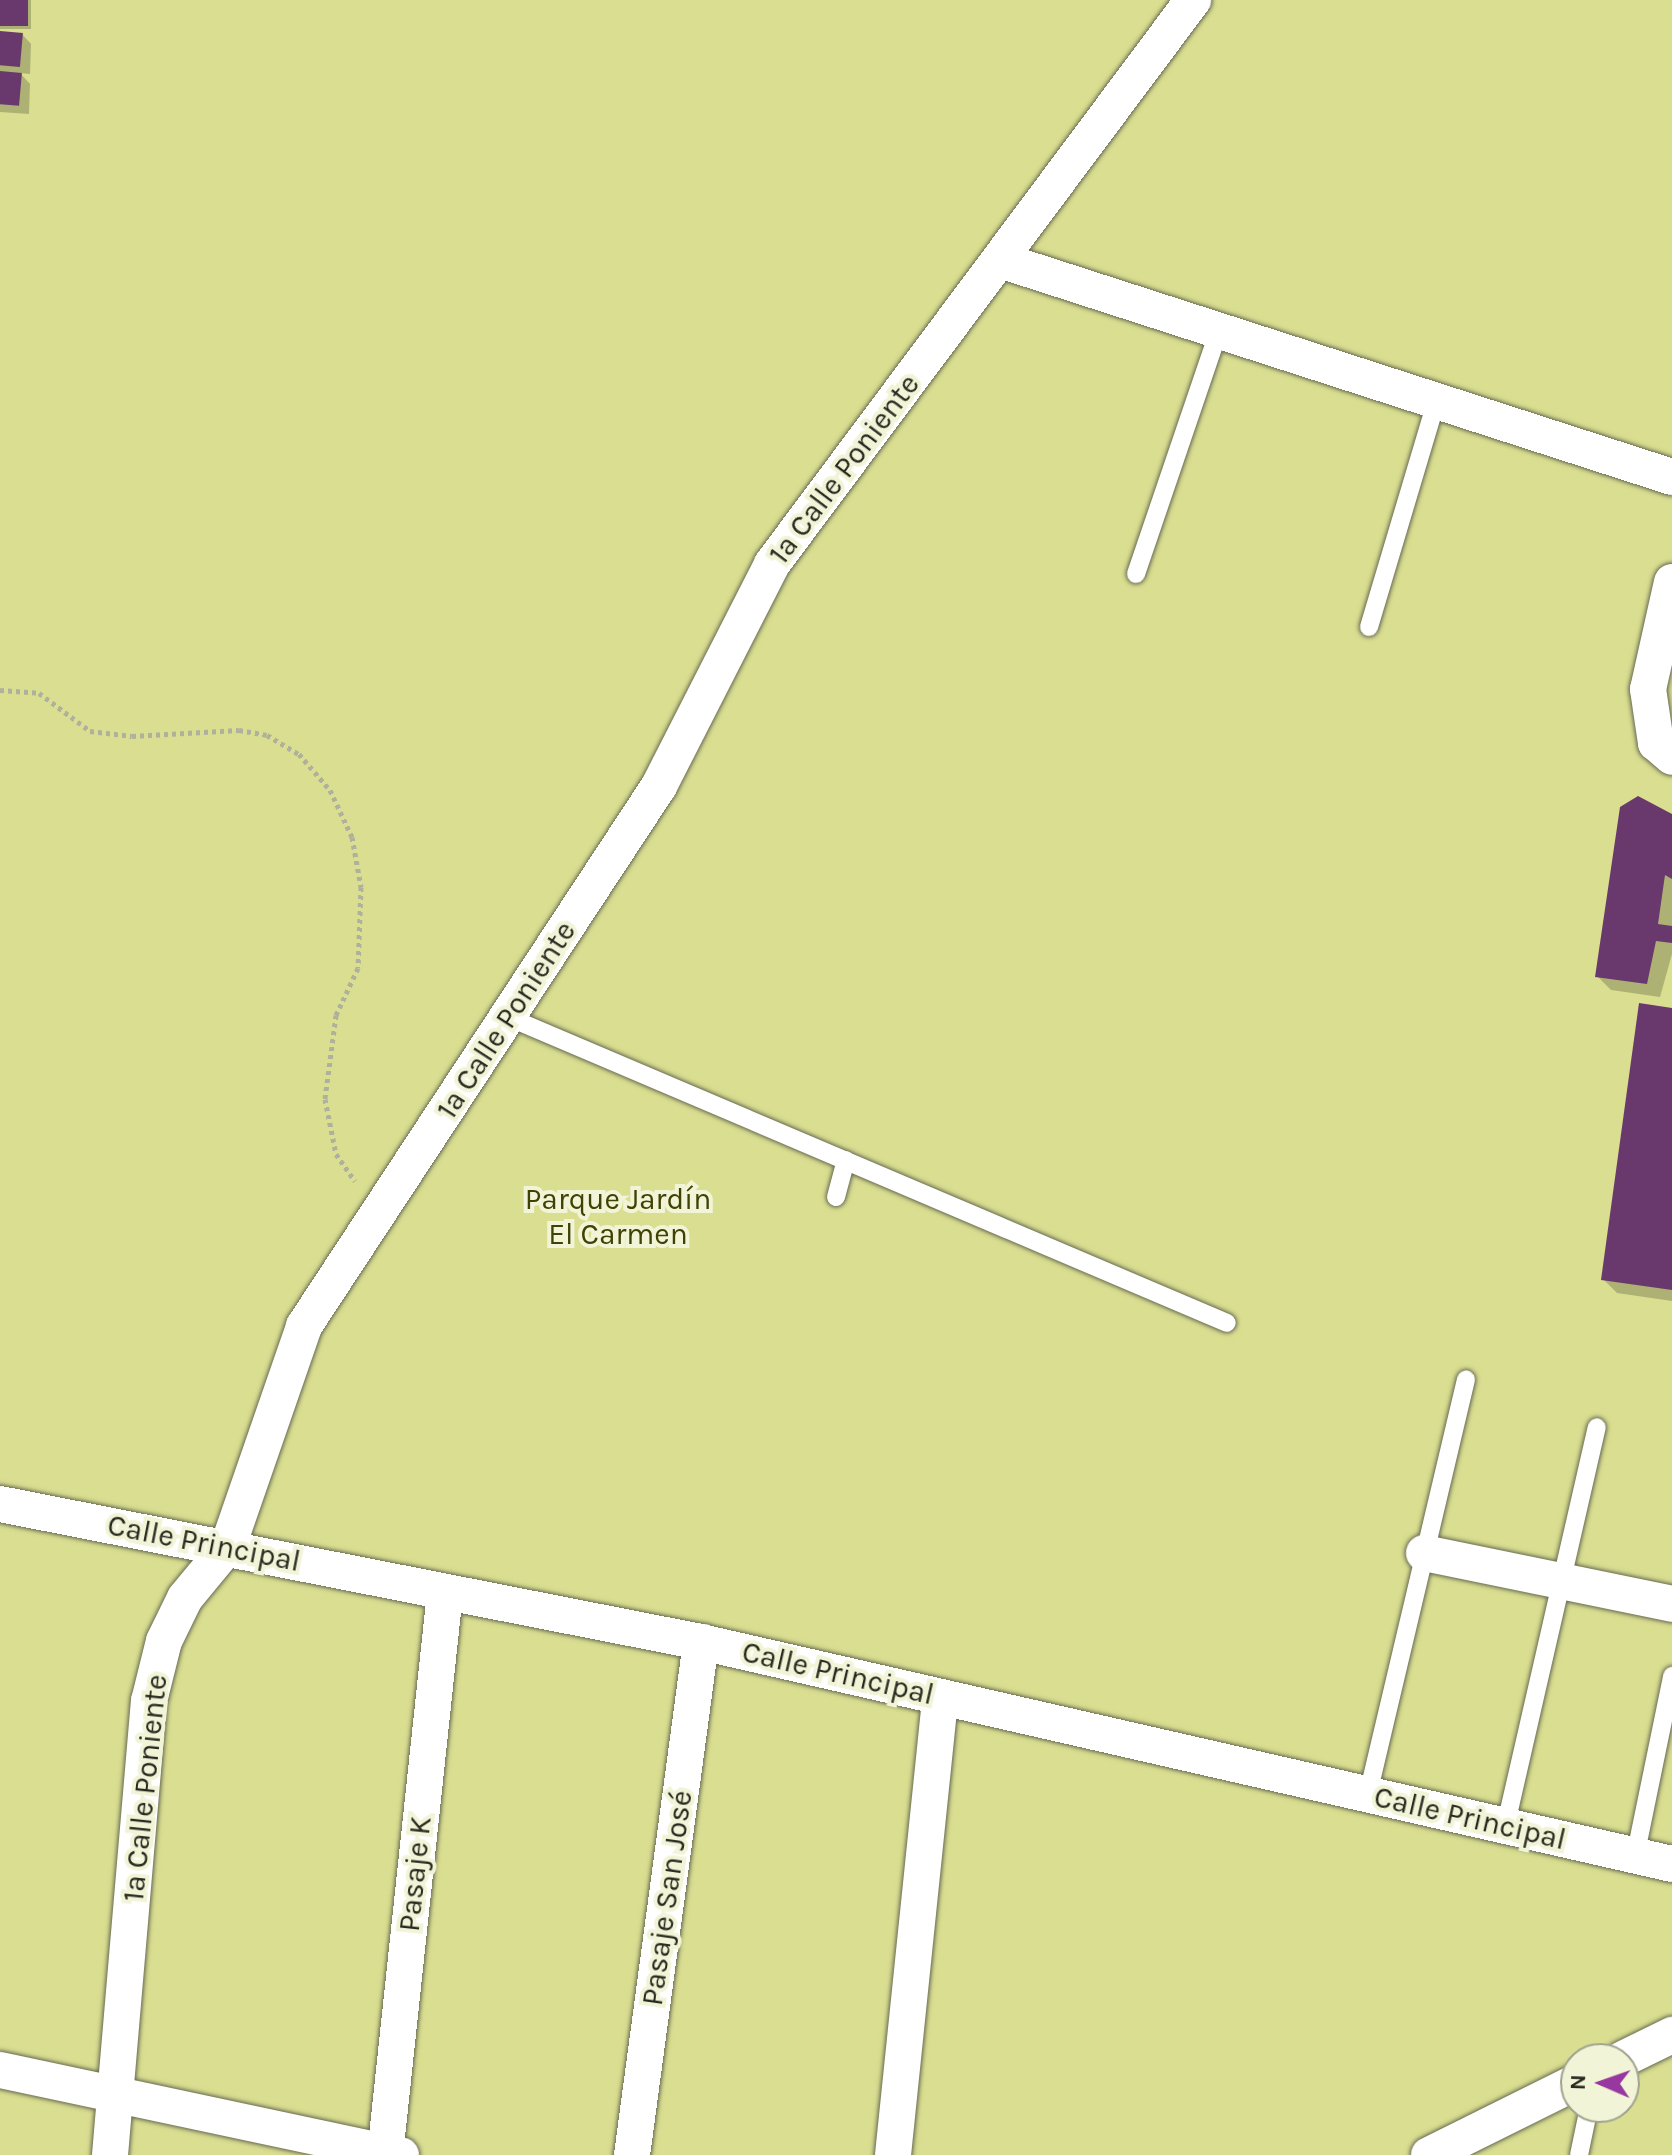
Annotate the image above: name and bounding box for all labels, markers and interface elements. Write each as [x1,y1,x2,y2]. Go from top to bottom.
street label: 1a Calle Poniente [761,367,927,571]
street label: 1a Calle Poniente [429,915,583,1125]
park label: Parque Jardín El Carmen [525,1181,711,1252]
street label: Calle Principal [105,1507,303,1579]
street label: Calle Principal [739,1633,937,1713]
street label: 1a Calle Poniente [115,1673,175,1903]
street label: Calle Principal [1371,1778,1569,1858]
street label: Pasaje San José [634,1788,700,2008]
street label: Pasaje K [391,1815,439,1933]
north arrow [1560,2043,1640,2123]
text: N [1565,2074,1591,2091]

